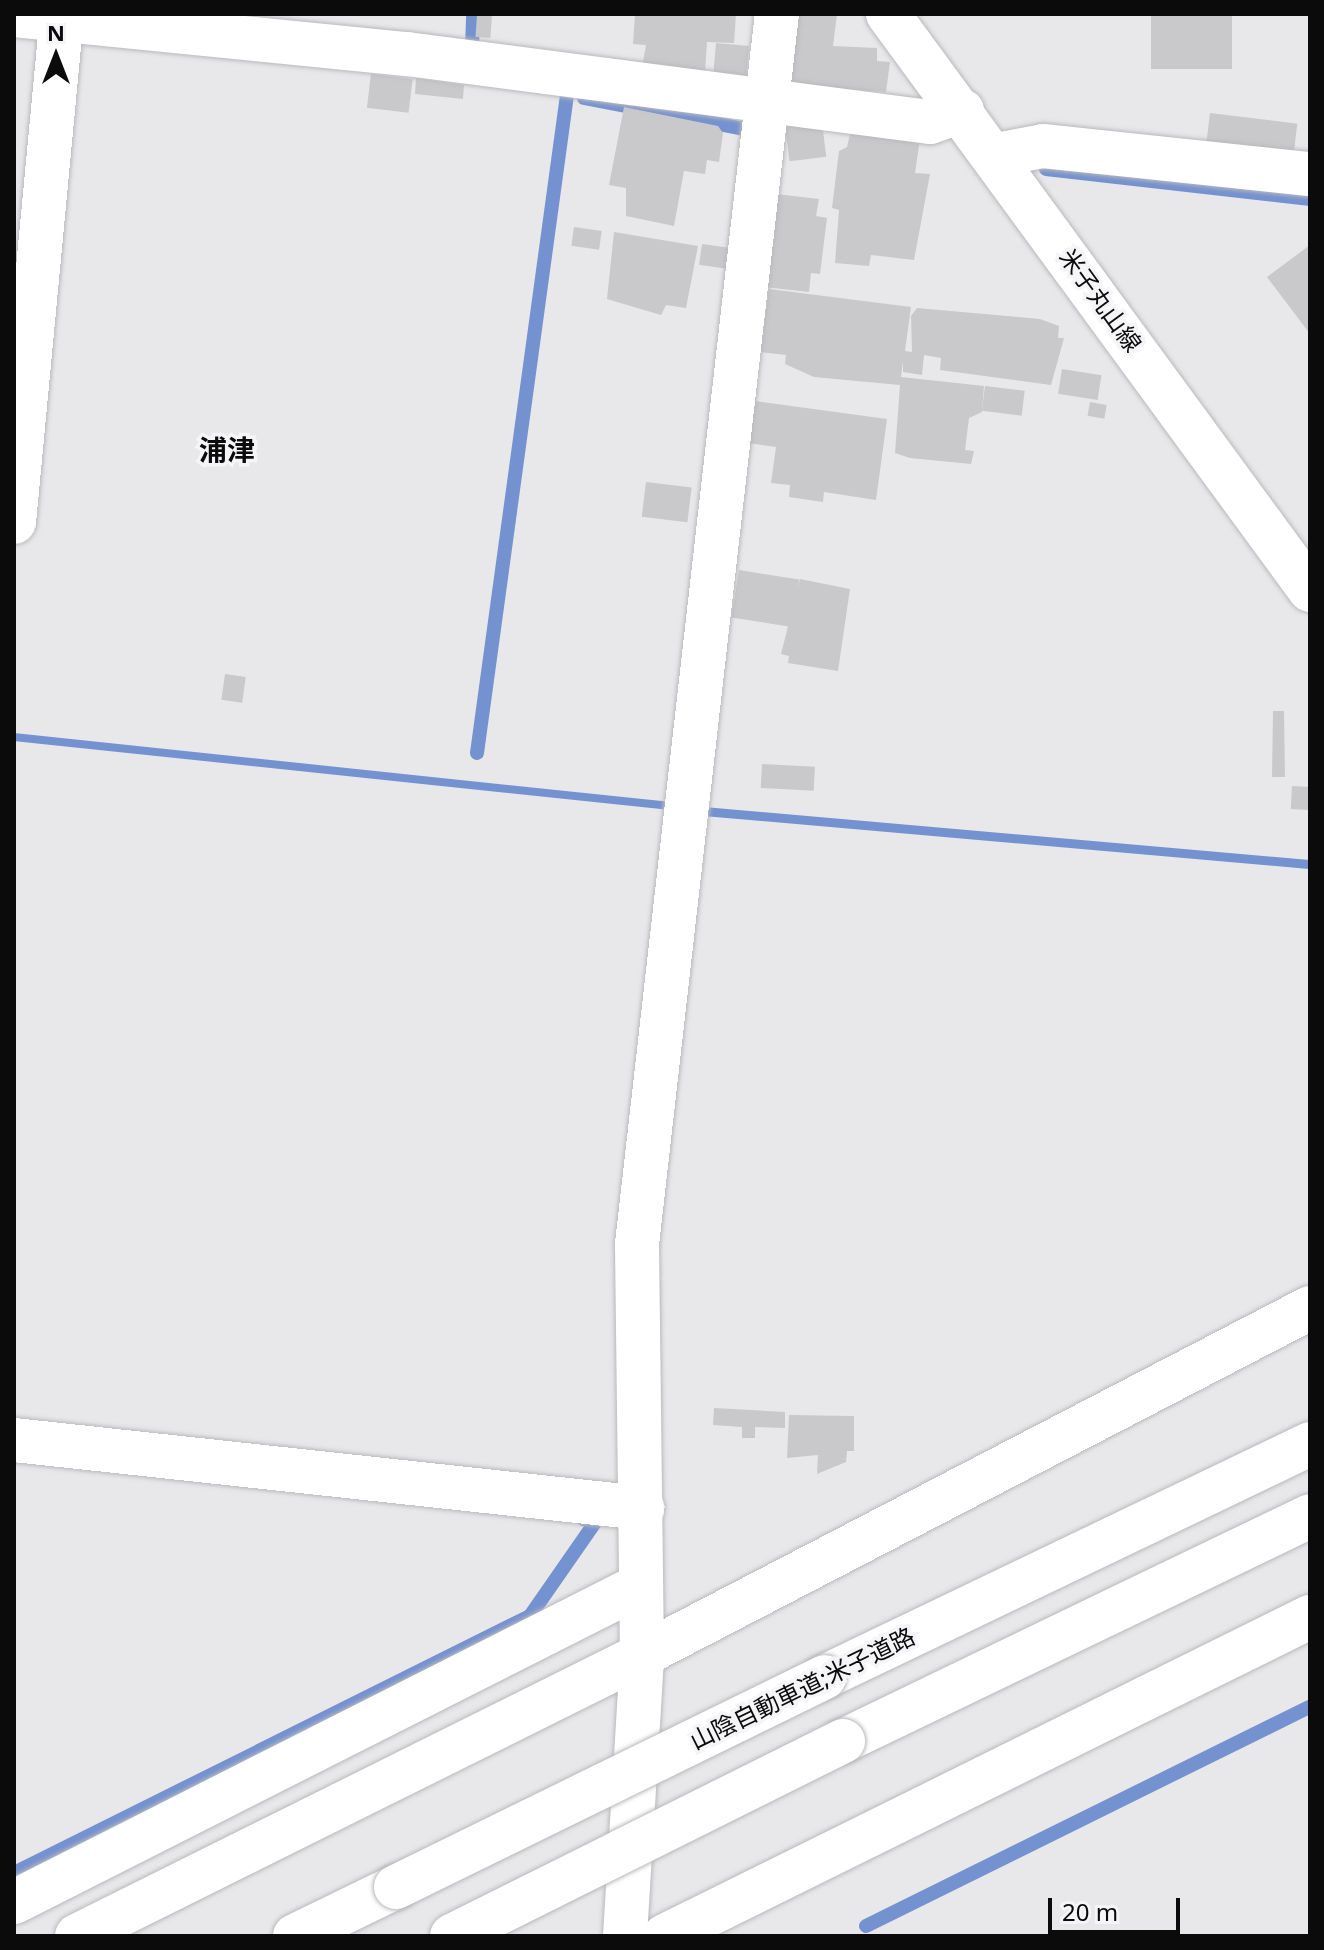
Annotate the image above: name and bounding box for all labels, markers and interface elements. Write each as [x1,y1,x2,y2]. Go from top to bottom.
north arrow [16,16,96,96]
text: N [47,17,65,47]
street label: 米子丸山線 [1054,243,1148,357]
district label: 浦津 [199,432,255,466]
street label: 山陰自動車道;米子道路 [685,1621,919,1755]
scale bar [1052,1882,1184,1932]
text: 20 m [1062,1895,1118,1928]

